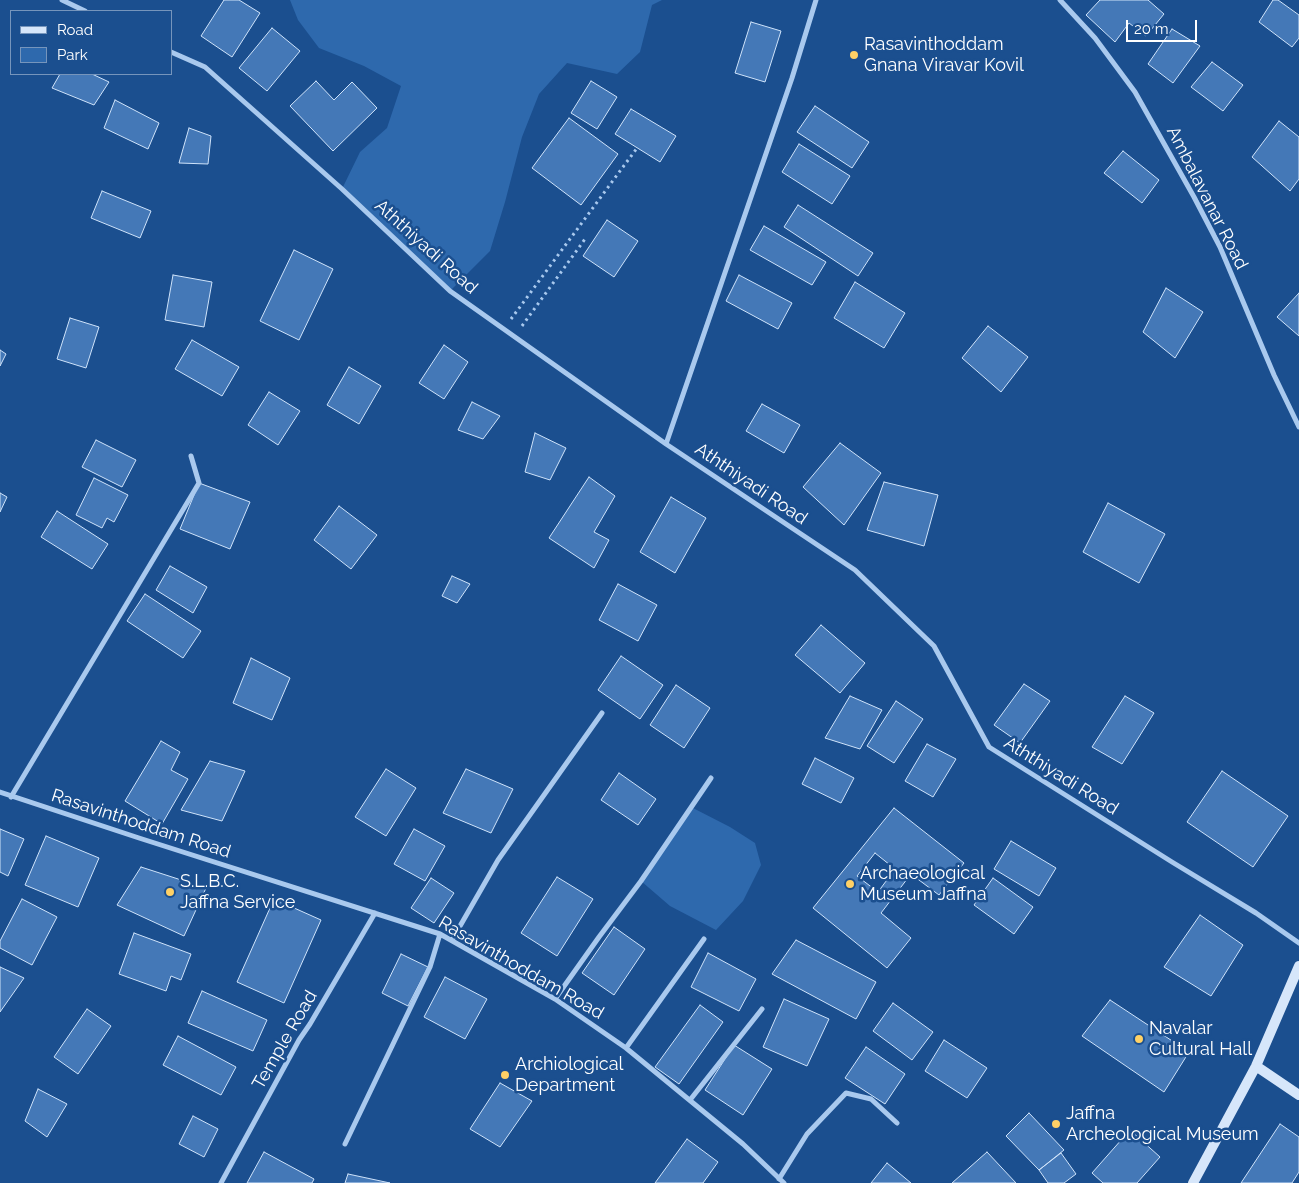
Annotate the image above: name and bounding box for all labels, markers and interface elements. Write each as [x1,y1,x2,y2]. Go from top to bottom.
legend [10,10,172,75]
scale bar [1129,10,1200,42]
text: 20 m [1134,20,1169,38]
text: Road [57,21,93,39]
place label: Rasavinthoddam Gnana Viravar Kovil [864,34,1024,76]
text: Park [57,46,88,64]
marker: Rasavinthoddam Gnana Viravar Kovil [848,49,860,61]
street label: Ambalavanar Road [1162,123,1252,273]
street label: Aththiyadi Road [370,195,482,299]
street label: Aththiyadi Road [691,438,811,530]
street label: Aththiyadi Road [1000,732,1122,820]
street label: Rasavinthoddam Road [49,785,233,863]
place label: Archaeological Museum Jaffna [860,863,987,906]
place label: S.L.B.C. Jaffna Service [180,871,295,914]
marker: Archaeological Museum Jaffna [844,878,856,890]
marker: S.L.B.C. Jaffna Service [164,886,176,898]
street label: Rasavinthoddam Road [434,912,608,1024]
street label: Temple Road [248,987,322,1093]
place label: Navalar Cultural Hall [1149,1018,1252,1060]
marker: Navalar Cultural Hall [1133,1033,1145,1045]
place label: Archiological Department [515,1054,623,1096]
marker: Archiological Department [499,1069,511,1081]
place label: Jaffna Archeological Museum [1066,1103,1259,1146]
marker: Jaffna Archeological Museum [1050,1118,1062,1130]

